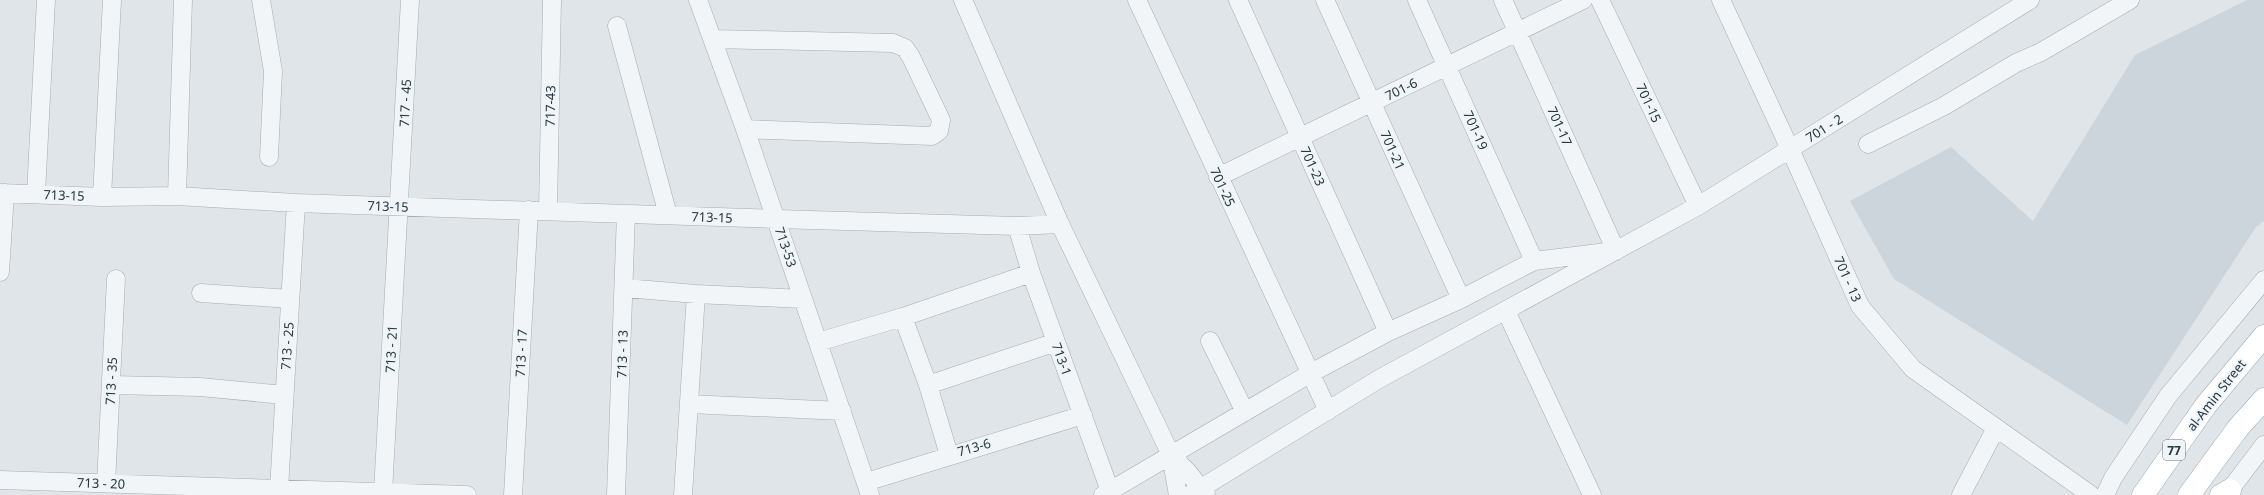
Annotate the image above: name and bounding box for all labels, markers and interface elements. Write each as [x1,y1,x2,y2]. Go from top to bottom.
street label: 701-6 [1382,73,1420,105]
street label: 717 - 45 [395,78,415,128]
street label: 701-15 [1632,80,1666,126]
street label: 717-43 [541,85,559,127]
street label: 701-17 [1543,103,1577,149]
street label: 701-19 [1459,107,1493,153]
street label: 701 - 2 [1802,110,1846,146]
street label: 701-21 [1376,127,1410,173]
street label: 701-23 [1296,143,1330,189]
street label: 701-25 [1206,164,1240,210]
street label: 713-15 [43,185,85,205]
street label: 713-15 [367,196,409,216]
street label: 713-15 [691,207,733,227]
street label: 713-53 [771,225,801,269]
street label: 701 - 13 [1830,253,1866,305]
street label: 713 - 25 [276,321,298,371]
street label: 713 - 21 [381,324,401,374]
street label: 713 - 17 [511,328,531,378]
street label: 713 - 13 [612,330,632,378]
street label: 713-1 [1048,340,1076,378]
street label: al-Amin Street [2182,355,2250,435]
street label: 713 - 35 [101,356,121,406]
street label: 713-6 [955,434,993,460]
road number: 77 [2163,440,2185,460]
street label: 713 - 20 [77,473,125,493]

